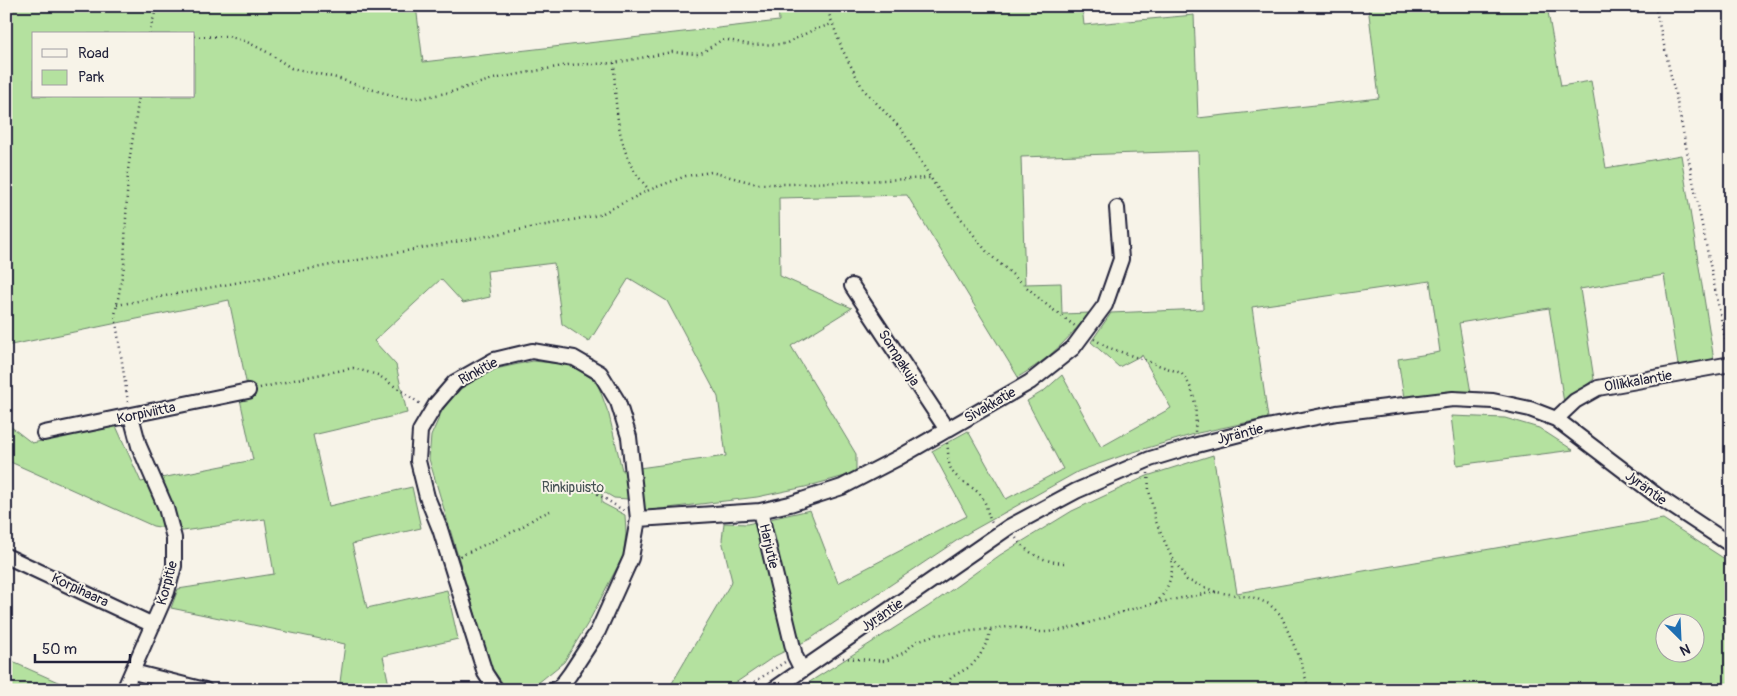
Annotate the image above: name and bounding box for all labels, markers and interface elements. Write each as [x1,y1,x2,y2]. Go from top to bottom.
legend [32,32,195,98]
text: Road [78,44,109,63]
text: Park [78,68,105,87]
street label: Sompakuja [875,327,923,389]
street label: Rinkitie [456,354,501,388]
street label: Ollikkalantie [1603,367,1673,395]
street label: Sivakkatie [961,383,1019,427]
street label: Korpiviitta [115,398,177,428]
street label: Jyräntie [1215,420,1265,448]
street label: Jyräntie [1622,467,1670,509]
park label: Rinkipuisto [542,479,605,496]
street label: Harjutie [756,522,782,570]
street label: Korpitie [153,559,181,607]
street label: Korpihaara [49,569,111,611]
street label: Jyräntie [858,595,906,635]
north arrow [1654,614,1704,664]
scale bar [35,631,130,663]
text: 50 m [42,640,77,659]
text: N [1677,640,1693,659]

